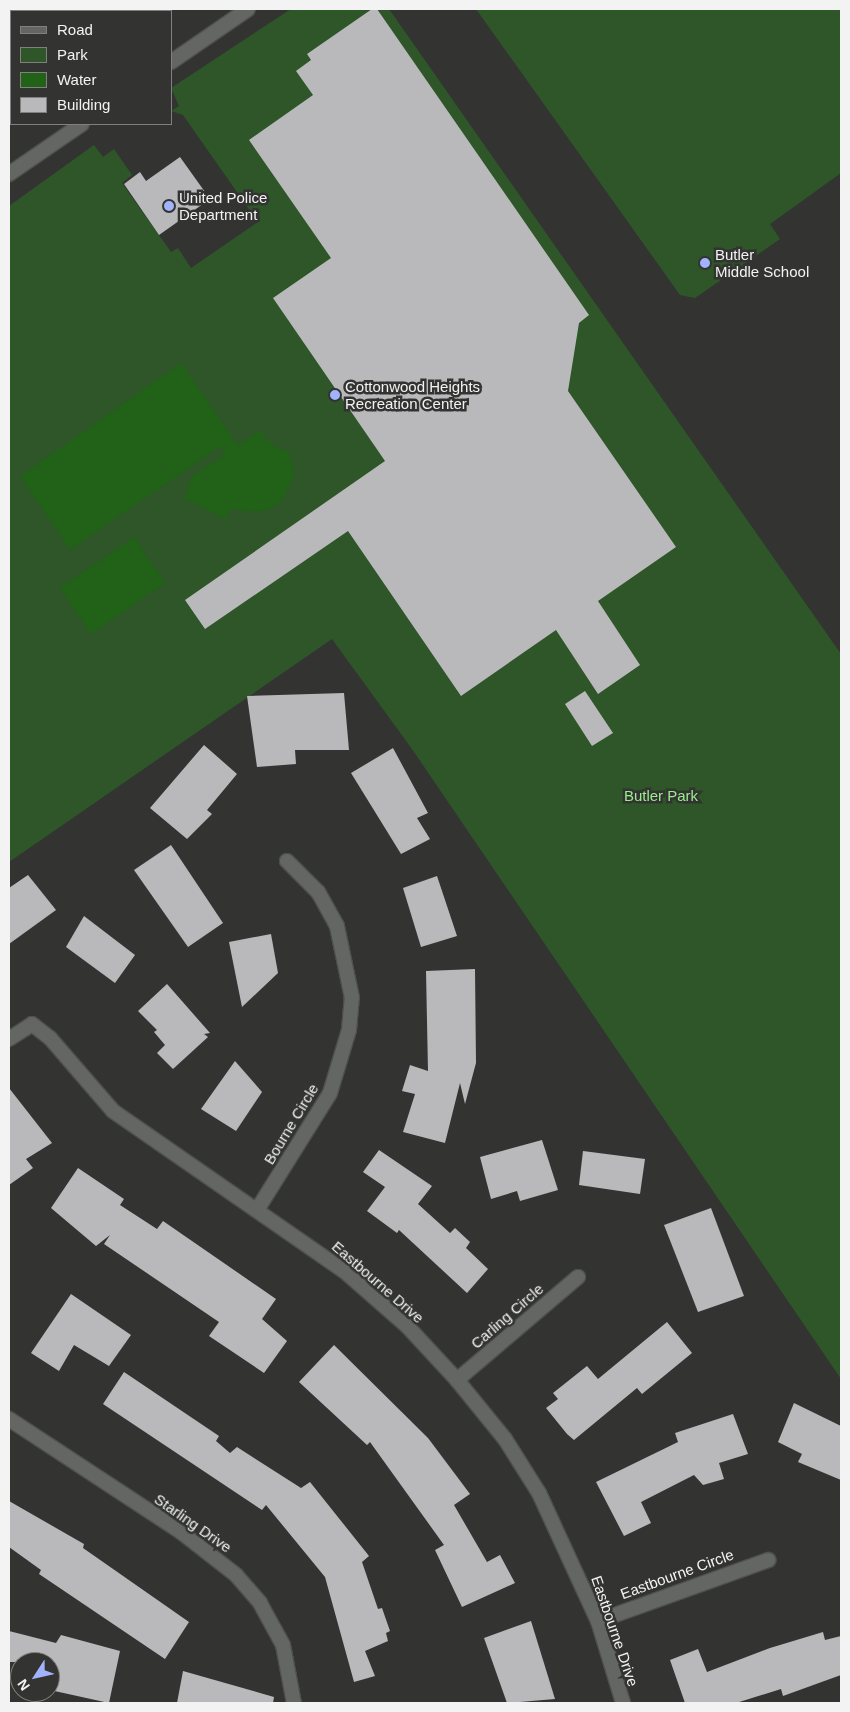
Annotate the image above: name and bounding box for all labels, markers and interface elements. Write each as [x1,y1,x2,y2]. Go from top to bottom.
legend [10,10,172,125]
text: Road [57,21,93,38]
text: Park [57,46,88,63]
text: Water [57,71,96,88]
text: Building [57,96,110,113]
place label: United Police Department [179,188,267,223]
marker: United Police Department [163,200,175,212]
place label: Butler Middle School [715,245,809,280]
marker: Butler Middle School [699,257,711,269]
place label: Cottonwood Heights Recreation Center [345,377,480,412]
marker: Cottonwood Heights Recreation Center [329,389,341,401]
park label: Butler Park [624,787,698,805]
street label: Bourne Circle [260,1080,322,1168]
street label: Eastbourne Drive [328,1237,428,1327]
street label: Carling Circle [467,1280,547,1352]
street label: Starling Drive [151,1490,235,1556]
street label: Eastbourne Circle [618,1545,736,1603]
street label: Eastbourne Drive [588,1573,642,1689]
north arrow [10,1652,60,1702]
text: N [14,1676,33,1694]

